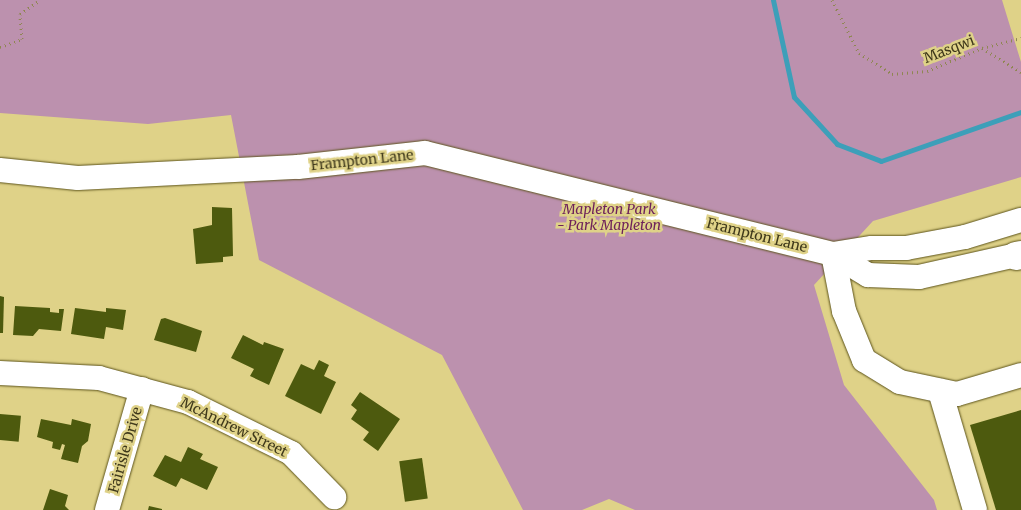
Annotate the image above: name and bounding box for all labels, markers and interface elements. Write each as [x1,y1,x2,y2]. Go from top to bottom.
street label: Masqwi [921,32,977,66]
street label: Frampton Lane [310,146,414,174]
park label: Mapleton Park - Park Mapleton [557,201,661,233]
street label: Frampton Lane [705,214,809,256]
street label: McAndrew Street [178,394,290,460]
street label: Fairisle Drive [105,405,145,495]

